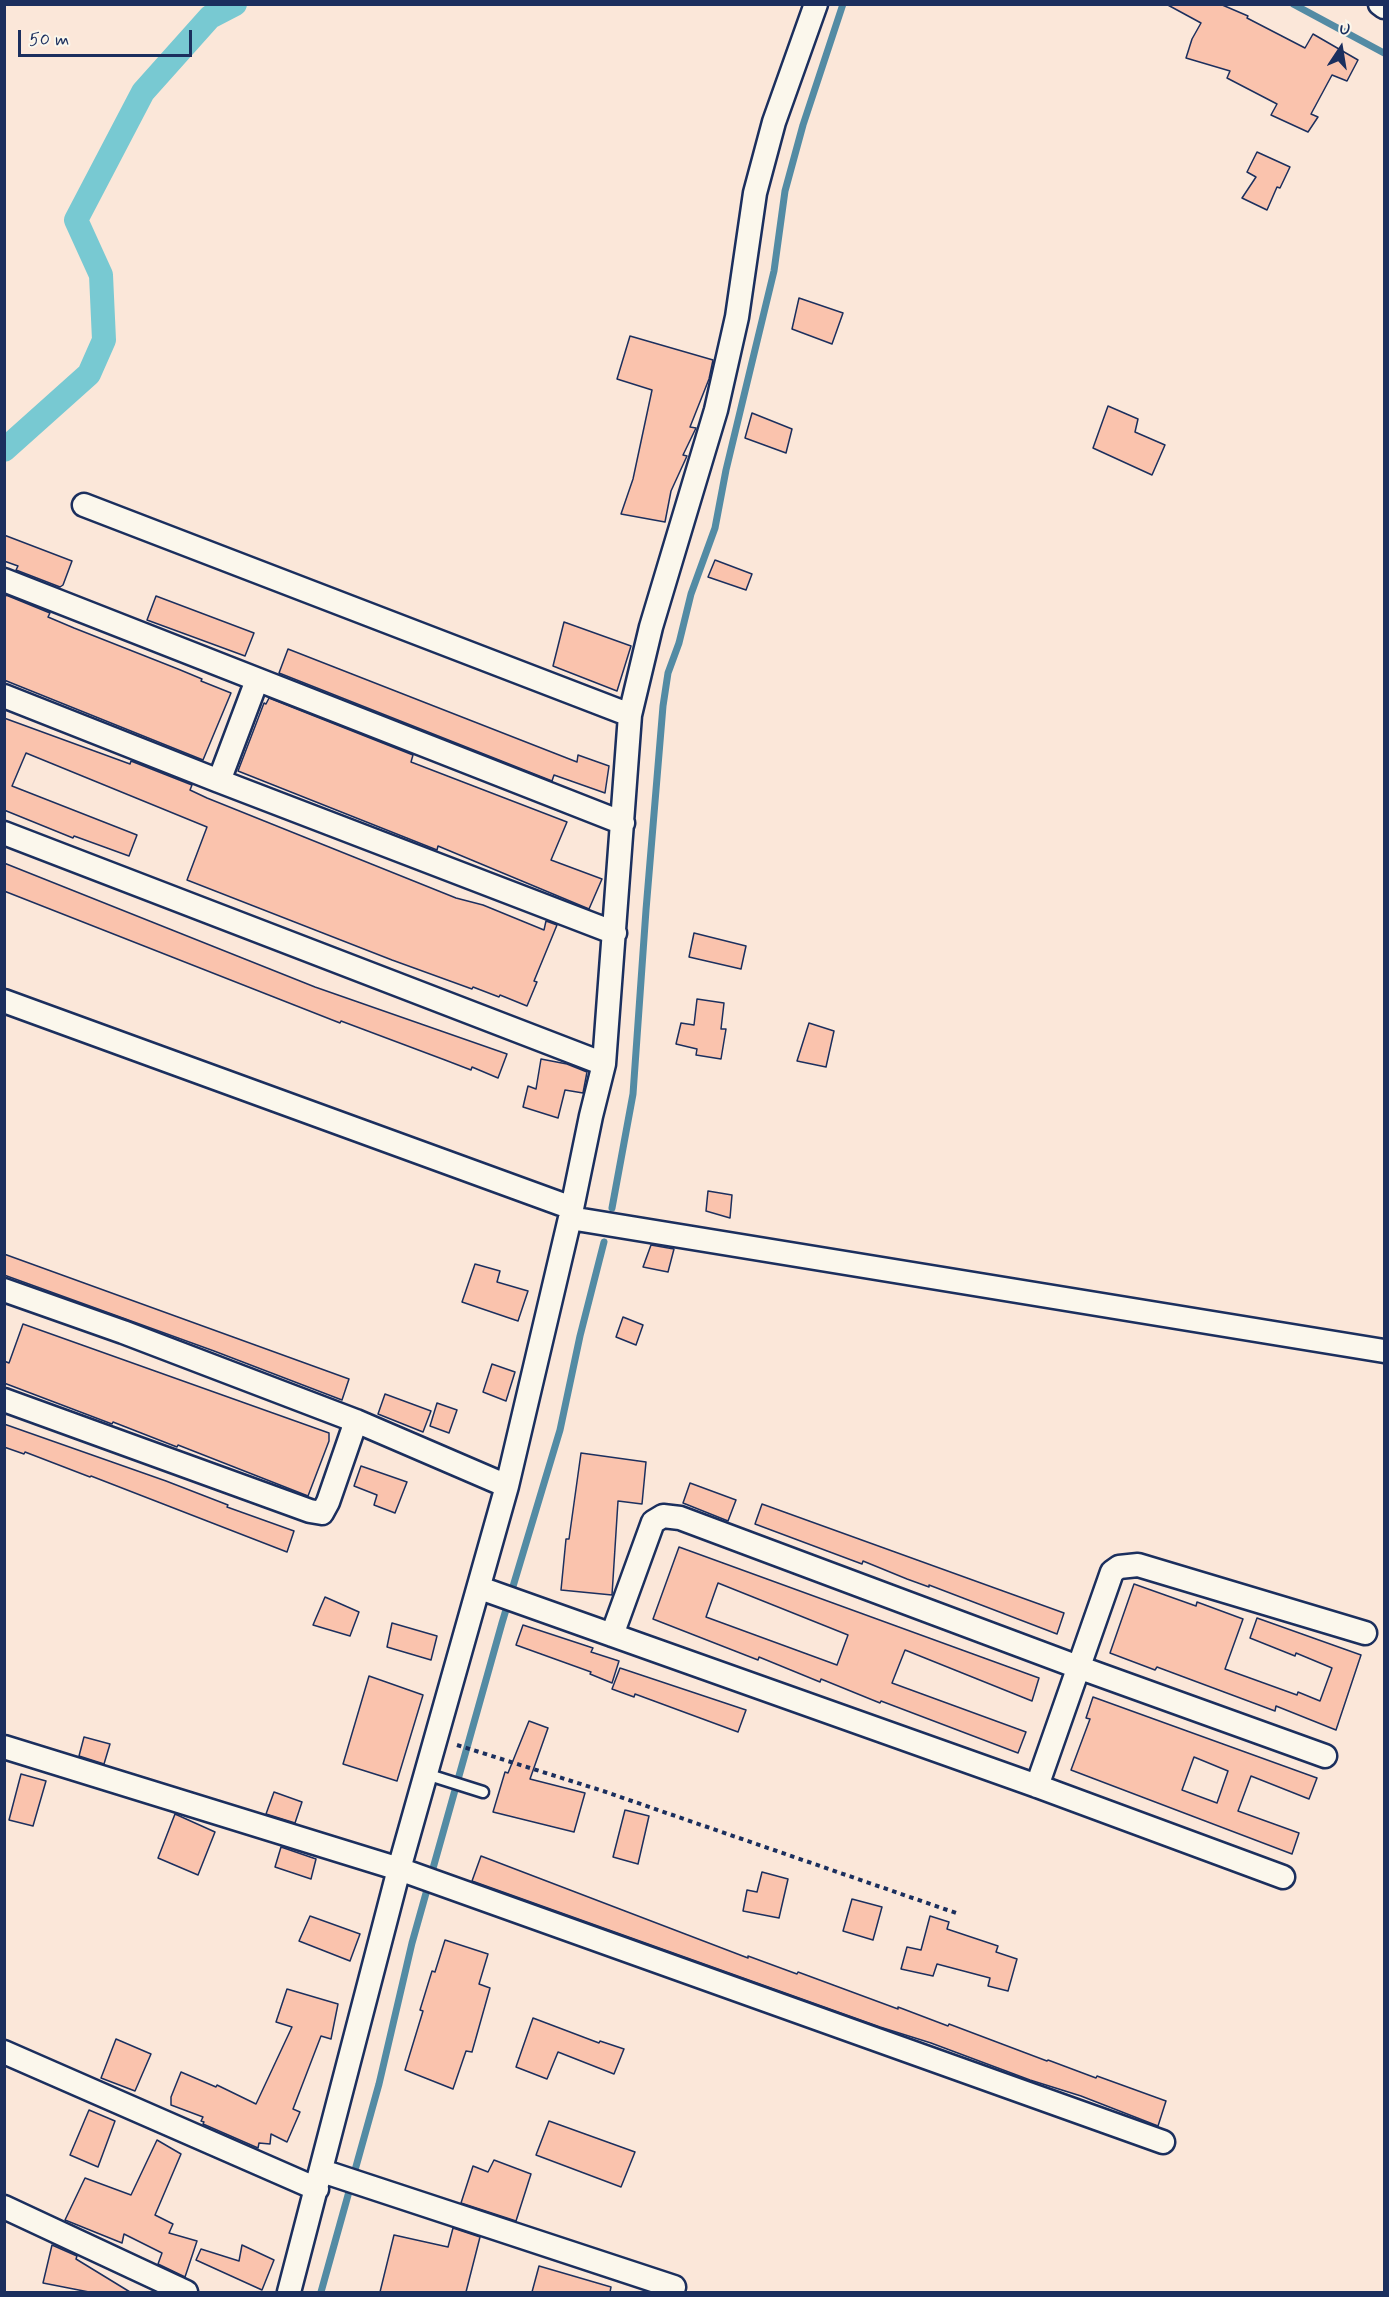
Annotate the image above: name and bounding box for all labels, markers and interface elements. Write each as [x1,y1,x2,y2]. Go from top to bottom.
scale bar [21,18,195,56]
north arrow [1311,18,1371,78]
text: U [1338,19,1352,41]
text: 50 m [29,28,69,52]

